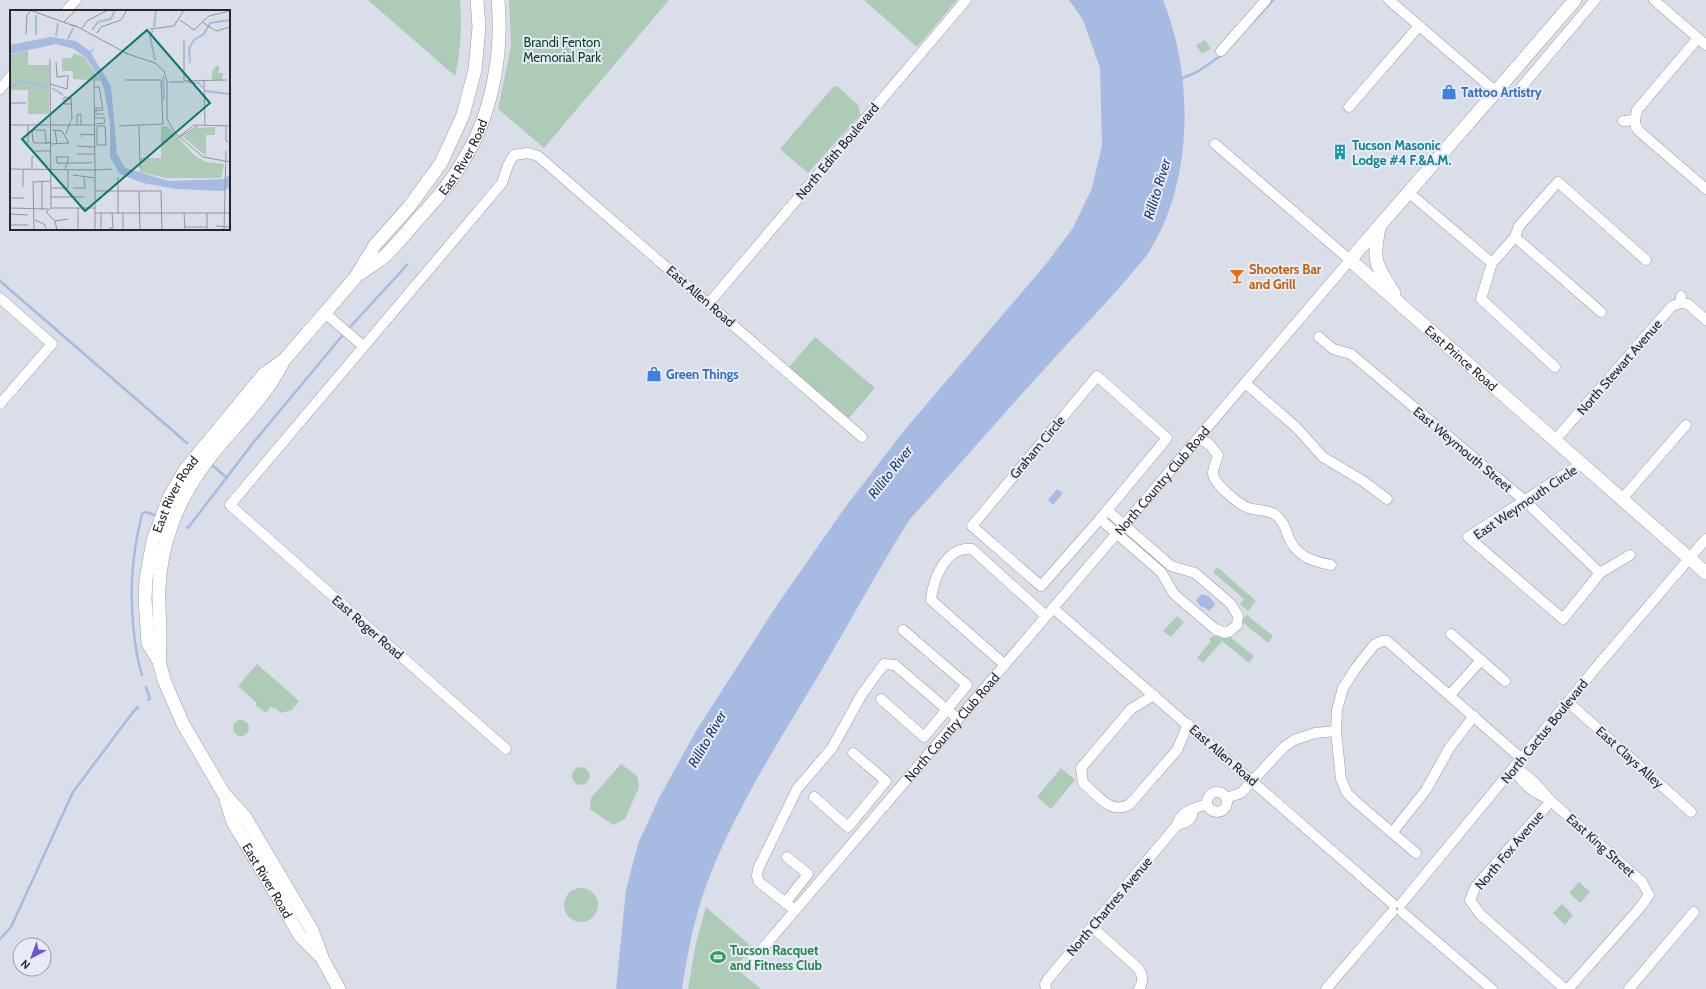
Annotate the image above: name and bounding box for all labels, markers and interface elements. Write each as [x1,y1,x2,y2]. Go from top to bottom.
inset map [10,10,230,230]
park label: Brandi Fenton Memorial Park [523,34,601,65]
shop icon: Tattoo Artistry [1440,83,1458,101]
place label: Tattoo Artistry [1461,84,1542,100]
street label: North Edith Boulevard [792,100,882,202]
street label: East River Road [435,117,490,198]
place label: Tucson Masonic Lodge #4 F.&A.M. [1352,137,1451,168]
building icon: Tucson Masonic Lodge #4 F.&A.M. [1331,143,1349,161]
water label: Rillito River [1139,156,1175,221]
place label: Shooters Bar and Grill [1249,261,1322,292]
street label: East Allen Road [664,262,738,330]
bar icon: Shooters Bar and Grill [1228,267,1246,285]
street label: North Stewart Avenue [1573,316,1665,418]
street label: East Prince Road [1422,322,1501,394]
shop icon: Green Things [645,365,663,383]
place label: Green Things [666,366,739,382]
street label: East Weymouth Street [1410,403,1516,495]
street label: Graham Circle [1006,412,1068,482]
street label: North Country Club Road [1111,423,1213,538]
water label: Rillito River [864,441,917,502]
street label: East River Road [149,452,201,535]
street label: East Weymouth Circle [1470,461,1580,543]
street label: East Roger Road [329,592,407,662]
street label: North Country Club Road [901,669,1002,785]
street label: North Cactus Boulevard [1497,676,1591,786]
water label: Rillito River [684,707,731,770]
street label: East Allen Road [1187,721,1261,789]
street label: East Clays Alley [1593,723,1667,792]
street label: North Fox Avenue [1471,807,1547,893]
street label: East King Street [1563,810,1639,880]
street label: East River Road [239,840,296,921]
street label: North Chartres Avenue [1063,853,1155,959]
north arrow [12,937,52,977]
place label: Tucson Racquet and Fitness Club [730,942,823,973]
sports icon: Tucson Racquet and Fitness Club [709,948,727,966]
text: N [18,957,33,972]

